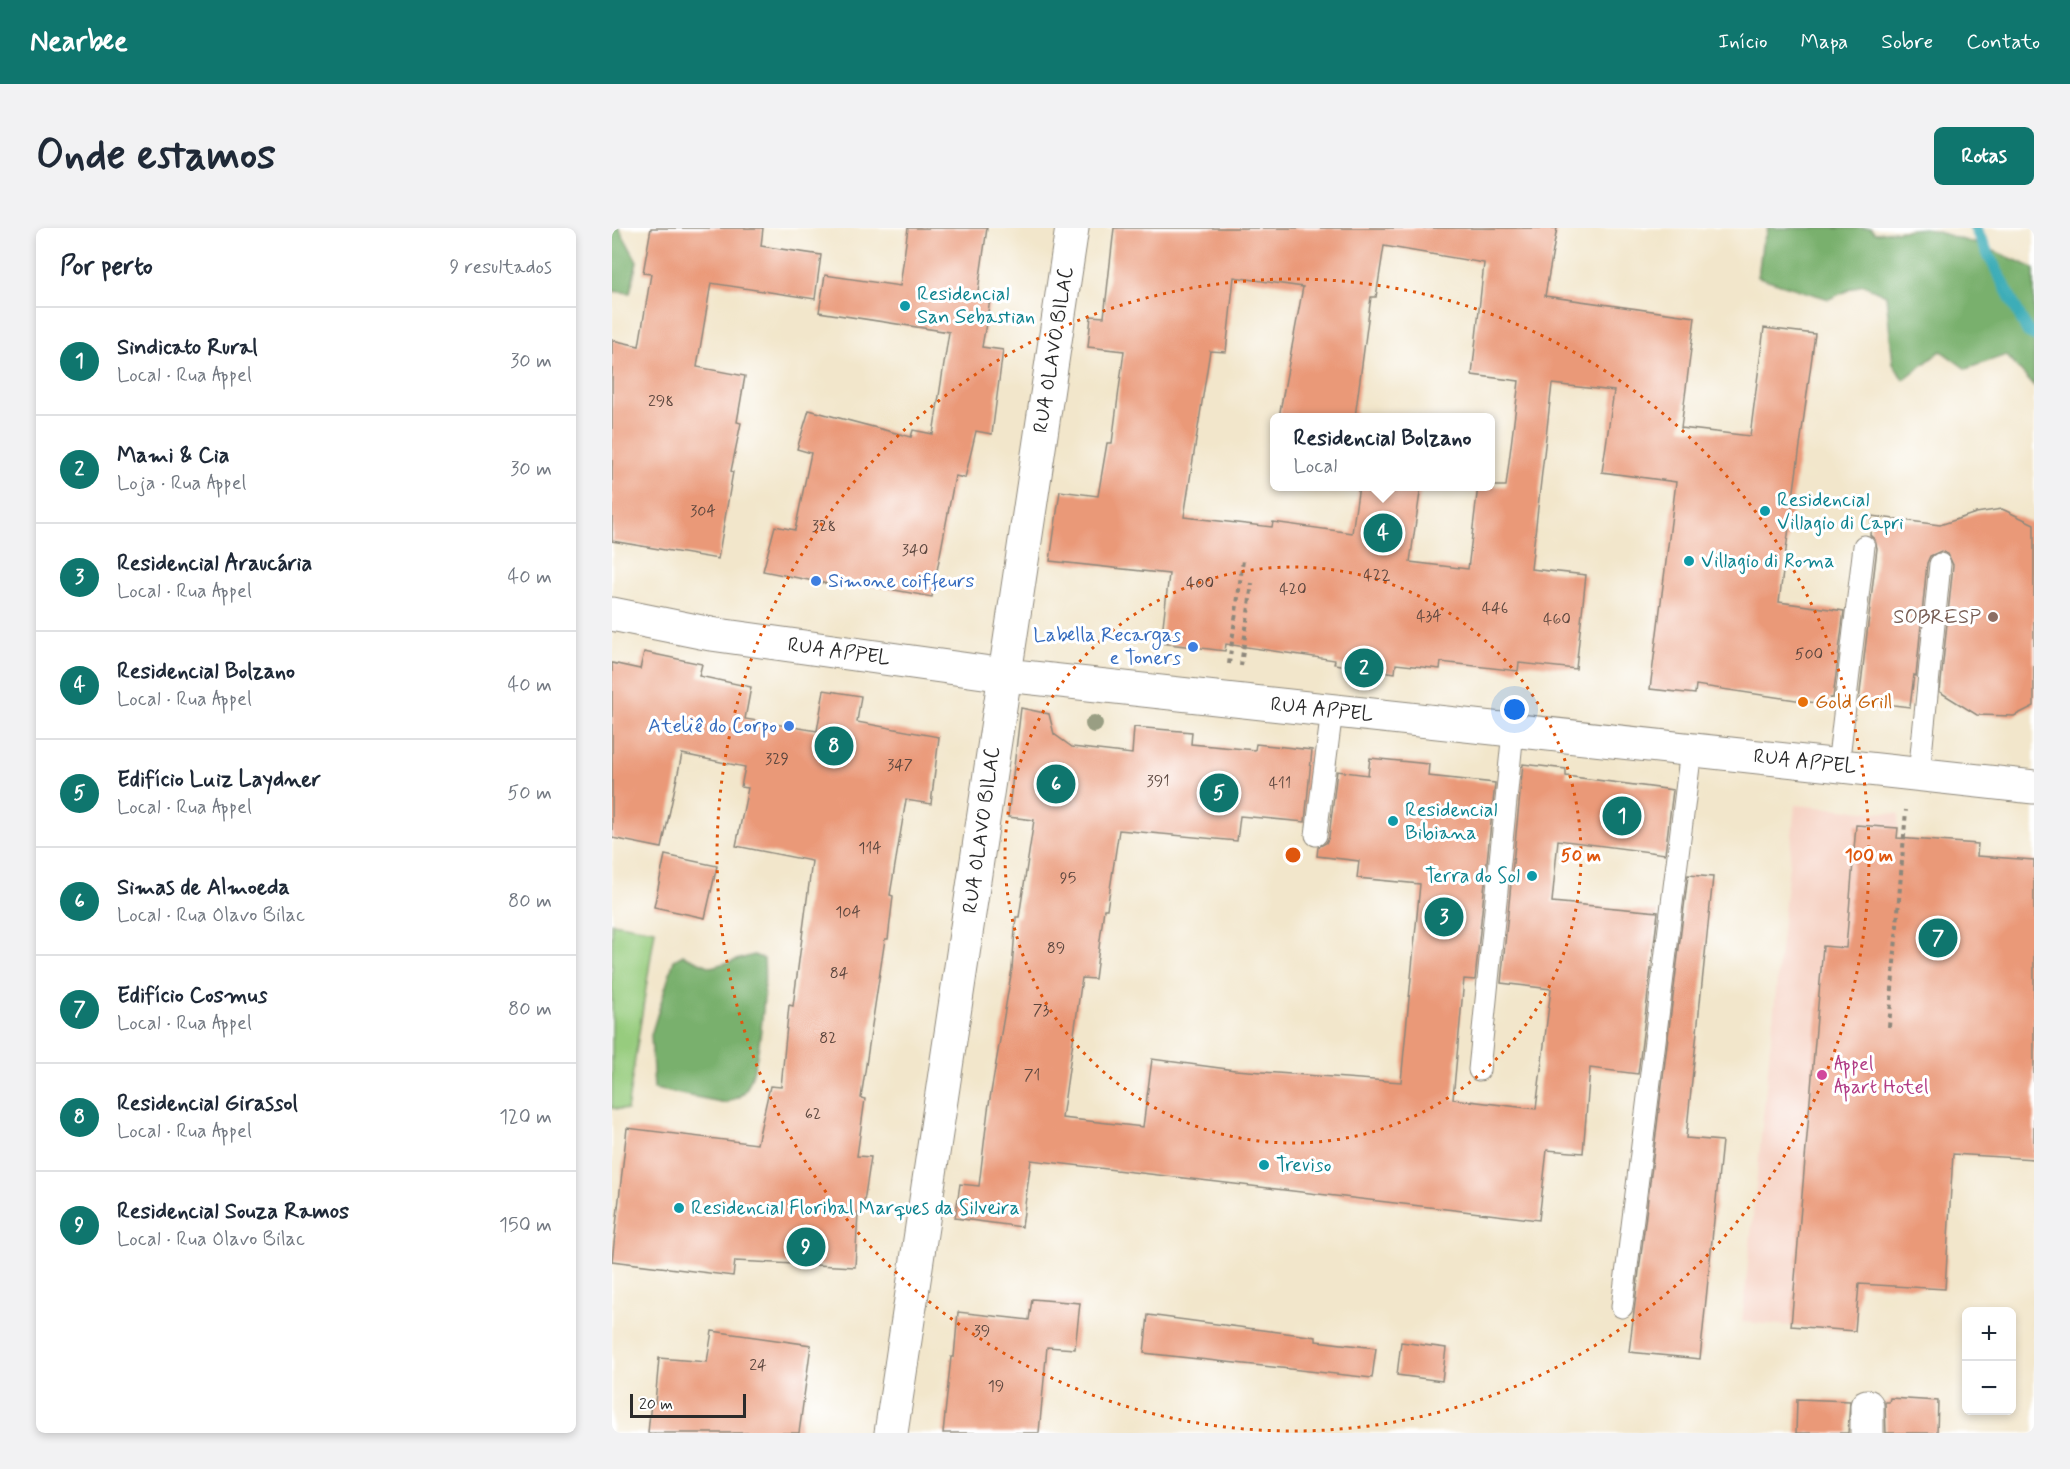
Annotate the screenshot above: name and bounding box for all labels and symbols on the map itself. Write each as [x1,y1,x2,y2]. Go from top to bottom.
street label: RUA OLAVO BILAC [1028,265,1081,435]
place label: Residencial San Sebastian [917,281,1035,331]
marker: Residencial San Sebastian [898,299,912,313]
house number: 298 [648,391,674,412]
place label: Residencial Villagio di Capri [1777,487,1904,537]
house number: 304 [690,501,716,522]
marker: Residencial Villagio di Capri [1758,504,1772,518]
pin: 4 [1364,510,1402,556]
house number: 328 [812,516,836,537]
house number: 340 [902,540,928,561]
place label: Villagio di Roma [1701,548,1835,575]
marker: Villagio di Roma [1682,554,1696,568]
house number: 422 [1363,565,1391,586]
place label: Simone coiffeurs [828,568,975,595]
house number: 400 [1186,573,1214,594]
marker: Simone coiffeurs [809,574,823,588]
house number: 420 [1279,579,1307,600]
house number: 446 [1482,598,1508,619]
place label: SOBRESP [1893,604,1982,631]
house number: 434 [1416,606,1442,627]
house number: 460 [1543,609,1571,630]
marker: SOBRESP [1986,610,2000,624]
place label: Labella Recargas e Toners [1033,622,1181,672]
street label: RUA APPEL [786,631,892,673]
marker: Labella Recargas e Toners [1186,640,1200,654]
house number: 500 [1795,644,1823,665]
pin: 2 [1344,646,1383,690]
place label: Gold Grill [1815,689,1892,716]
street label: RUA APPEL [1269,691,1375,729]
your location [1500,695,1529,724]
marker: Gold Grill [1796,695,1810,709]
place label: Ateliê do Corpo [648,713,777,740]
marker: Ateliê do Corpo [782,719,796,733]
pin: 8 [814,724,854,768]
street label: RUA APPEL [1752,743,1858,781]
street label: RUA OLAVO BILAC [957,745,1007,915]
house number: 329 [765,749,789,770]
house number: 347 [887,755,913,776]
pin: 6 [1036,762,1076,806]
pin: 5 [1200,770,1238,816]
house number: 391 [1147,771,1170,792]
house number: 411 [1269,773,1291,794]
pin: 1 [1602,794,1642,838]
place label: Residencial Bibiana [1405,797,1498,847]
marker: Residencial Bibiana [1386,814,1400,828]
house number: 114 [858,838,882,859]
text: 50 m [1561,844,1601,868]
text: 100 m [1845,844,1893,868]
centre of rings [1283,845,1303,865]
place label: Terra do Sol [1425,863,1520,890]
house number: 95 [1060,868,1076,889]
marker: Terra do Sol [1525,869,1539,883]
pin: 3 [1424,894,1464,940]
house number: 104 [835,902,861,923]
pin: 7 [1918,916,1958,960]
house number: 89 [1047,938,1065,959]
house number: 84 [830,963,849,984]
house number: 73 [1033,1000,1049,1021]
house number: 82 [819,1028,837,1049]
place label: Appel Apart Hotel [1834,1051,1929,1102]
house number: 71 [1024,1065,1040,1086]
marker: Appel Apart Hotel [1815,1068,1829,1082]
house number: 62 [805,1104,821,1125]
place label: Treviso [1276,1152,1331,1179]
marker: Treviso [1257,1158,1271,1172]
place label: Residencial Floribal Marques da Silveira [691,1195,1020,1222]
marker: Residencial Floribal Marques da Silveira [672,1201,686,1215]
pin: 9 [786,1224,826,1270]
house number: 39 [974,1321,990,1342]
house number: 24 [749,1355,767,1376]
house number: 19 [988,1376,1004,1397]
scale bar [630,1391,746,1418]

